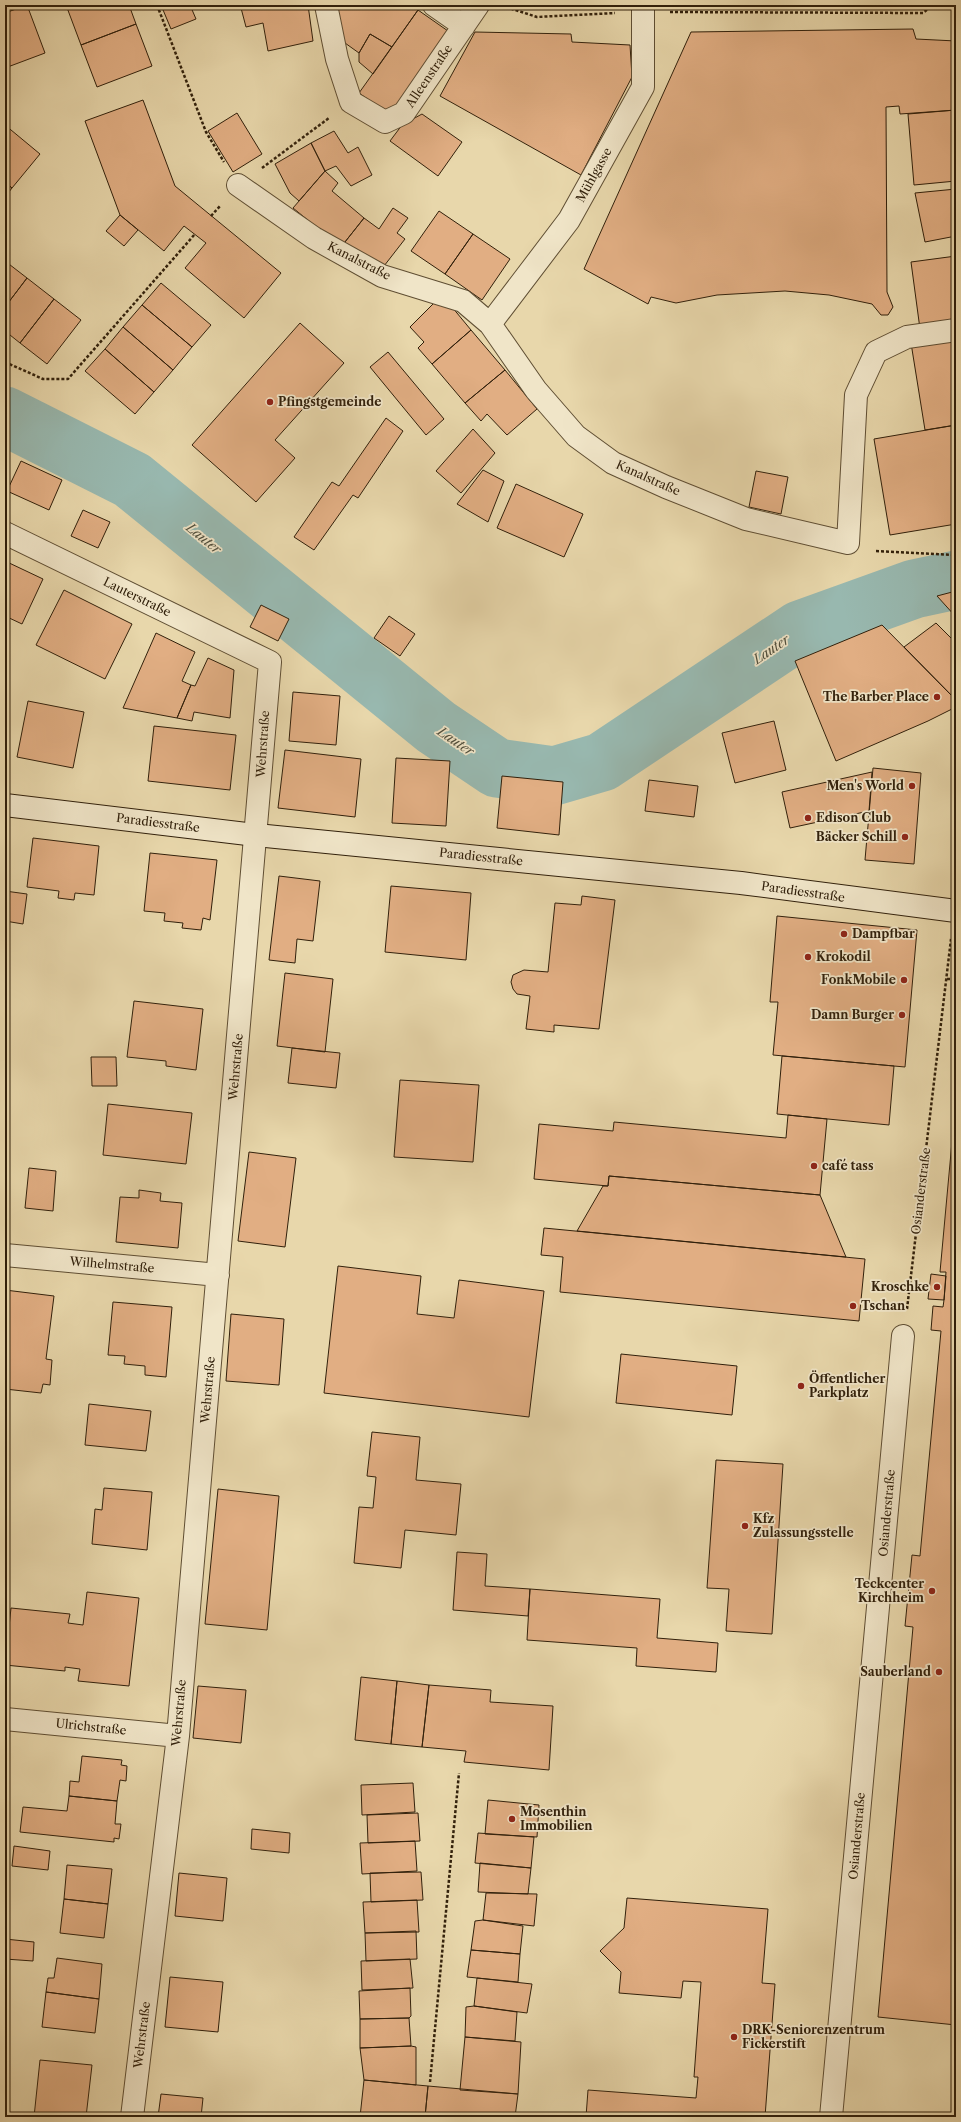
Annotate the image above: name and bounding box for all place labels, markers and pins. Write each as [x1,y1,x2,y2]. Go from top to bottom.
place label: Pfingstgemeinde [278,394,381,409]
marker: Pfingstgemeinde [265,397,275,407]
place label: The Barber Place [823,689,929,704]
marker: The Barber Place [932,692,942,702]
place label: Men's World [827,778,904,793]
marker: Men's World [907,781,917,791]
place label: Edison Club [816,810,891,825]
marker: Edison Club [803,813,813,823]
place label: Bäcker Schill [816,829,897,844]
marker: Bäcker Schill [900,832,910,842]
place label: Dampfbar [852,926,915,941]
marker: Dampfbar [839,929,849,939]
place label: Krokodil [816,949,871,964]
marker: Krokodil [803,952,813,962]
place label: FonkMobile [821,972,896,987]
marker: FonkMobile [899,975,909,985]
place label: Damn Burger [811,1007,894,1022]
marker: Damn Burger [897,1010,907,1020]
place label: café tass [822,1158,874,1173]
marker: café tass [809,1161,819,1171]
place label: Kroschke [871,1279,929,1294]
marker: Kroschke [932,1282,942,1292]
place label: Tschan [861,1298,906,1313]
marker: Tschan [848,1301,858,1311]
place label: Öffentlicher Parkplatz [809,1370,885,1400]
marker: Öffentlicher Parkplatz [796,1381,806,1391]
place label: Kfz Zulassungsstelle [753,1511,854,1540]
marker: Kfz Zulassungsstelle [740,1521,750,1531]
place label: Teckcenter Kirchheim [855,1576,924,1605]
marker: Teckcenter Kirchheim [927,1586,937,1596]
place label: Sauberland [860,1664,931,1679]
marker: Sauberland [934,1667,944,1677]
place label: Mosenthin Immobilien [520,1804,593,1833]
marker: Mosenthin Immobilien [507,1814,517,1824]
place label: DRK-Seniorenzentrum Fickerstift [742,2022,885,2051]
marker: DRK-Seniorenzentrum Fickerstift [729,2032,739,2042]

